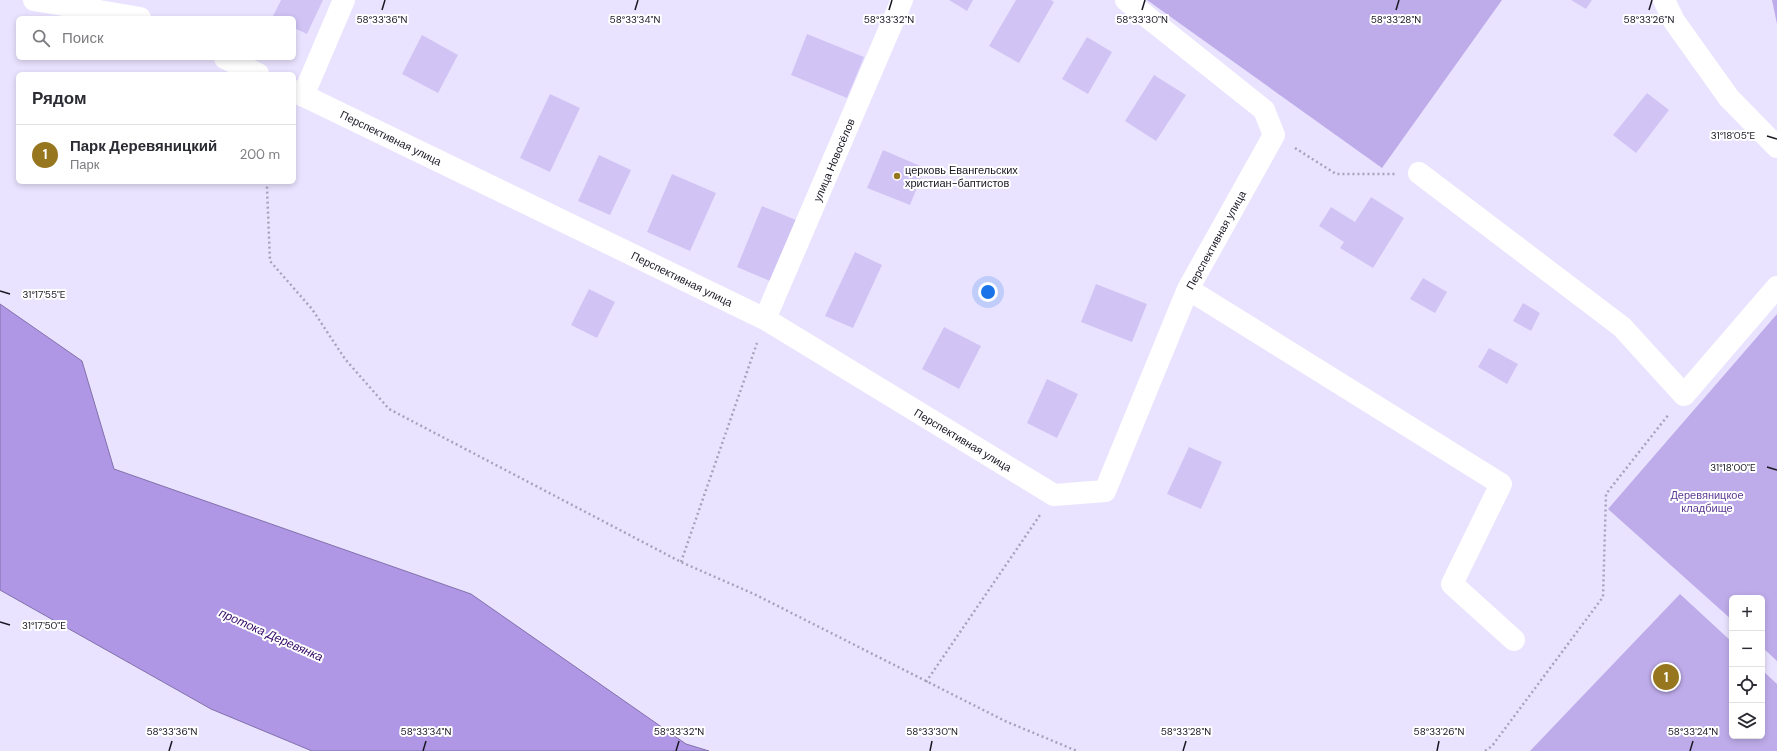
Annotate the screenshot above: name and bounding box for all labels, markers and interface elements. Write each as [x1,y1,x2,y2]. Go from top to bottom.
text: 58°33'36"N [356,13,408,26]
text: 58°33'34"N [610,13,660,26]
text: 58°33'32"N [864,13,914,26]
text: 58°33'30"N [1116,13,1168,26]
text: 58°33'28"N [1371,13,1421,26]
text: 58°33'26"N [1624,13,1675,26]
search box [16,16,296,60]
icon: search [30,27,52,49]
text: Поиск [62,28,104,48]
text: Рядом [32,87,87,109]
street label: Перспективная улица [338,107,445,169]
street label: улица Новосёлов [810,116,858,204]
text: 31°18'05"E [1711,129,1756,142]
text: Парк Деревяницкий [70,136,217,156]
text: 1 [43,146,47,163]
text: 200 m [240,146,280,163]
text: Парк [70,156,100,173]
place label: церковь Евангельских христиан-баптистов [905,163,1018,190]
marker: церковь Евангельских христиан-баптистов [892,171,902,181]
street label: Перспективная улица [1183,187,1249,292]
street label: Перспективная улица [629,248,736,310]
your location [978,282,998,302]
text: 31°17'55"E [23,288,66,301]
street label: Перспективная улица [912,405,1015,475]
text: 31°18'00"E [1710,461,1756,474]
park label: Деревяницкое кладбище [1670,488,1744,515]
map controls [1729,595,1765,739]
button: + [1729,595,1765,631]
water label: протока Деревянка [217,605,326,665]
text: 31°17'50"E [22,619,66,632]
button: − [1729,631,1765,667]
pin: 1 [1653,662,1679,692]
button: locate [1729,667,1765,703]
button: layers [1729,703,1765,739]
text: 58°33'36"N [146,725,198,738]
text: 58°33'34"N [401,725,451,738]
text: 58°33'32"N [654,725,704,738]
text: 58°33'30"N [906,725,958,738]
text: 58°33'28"N [1161,725,1211,738]
text: 58°33'26"N [1414,725,1465,738]
text: 58°33'24"N [1668,725,1718,738]

